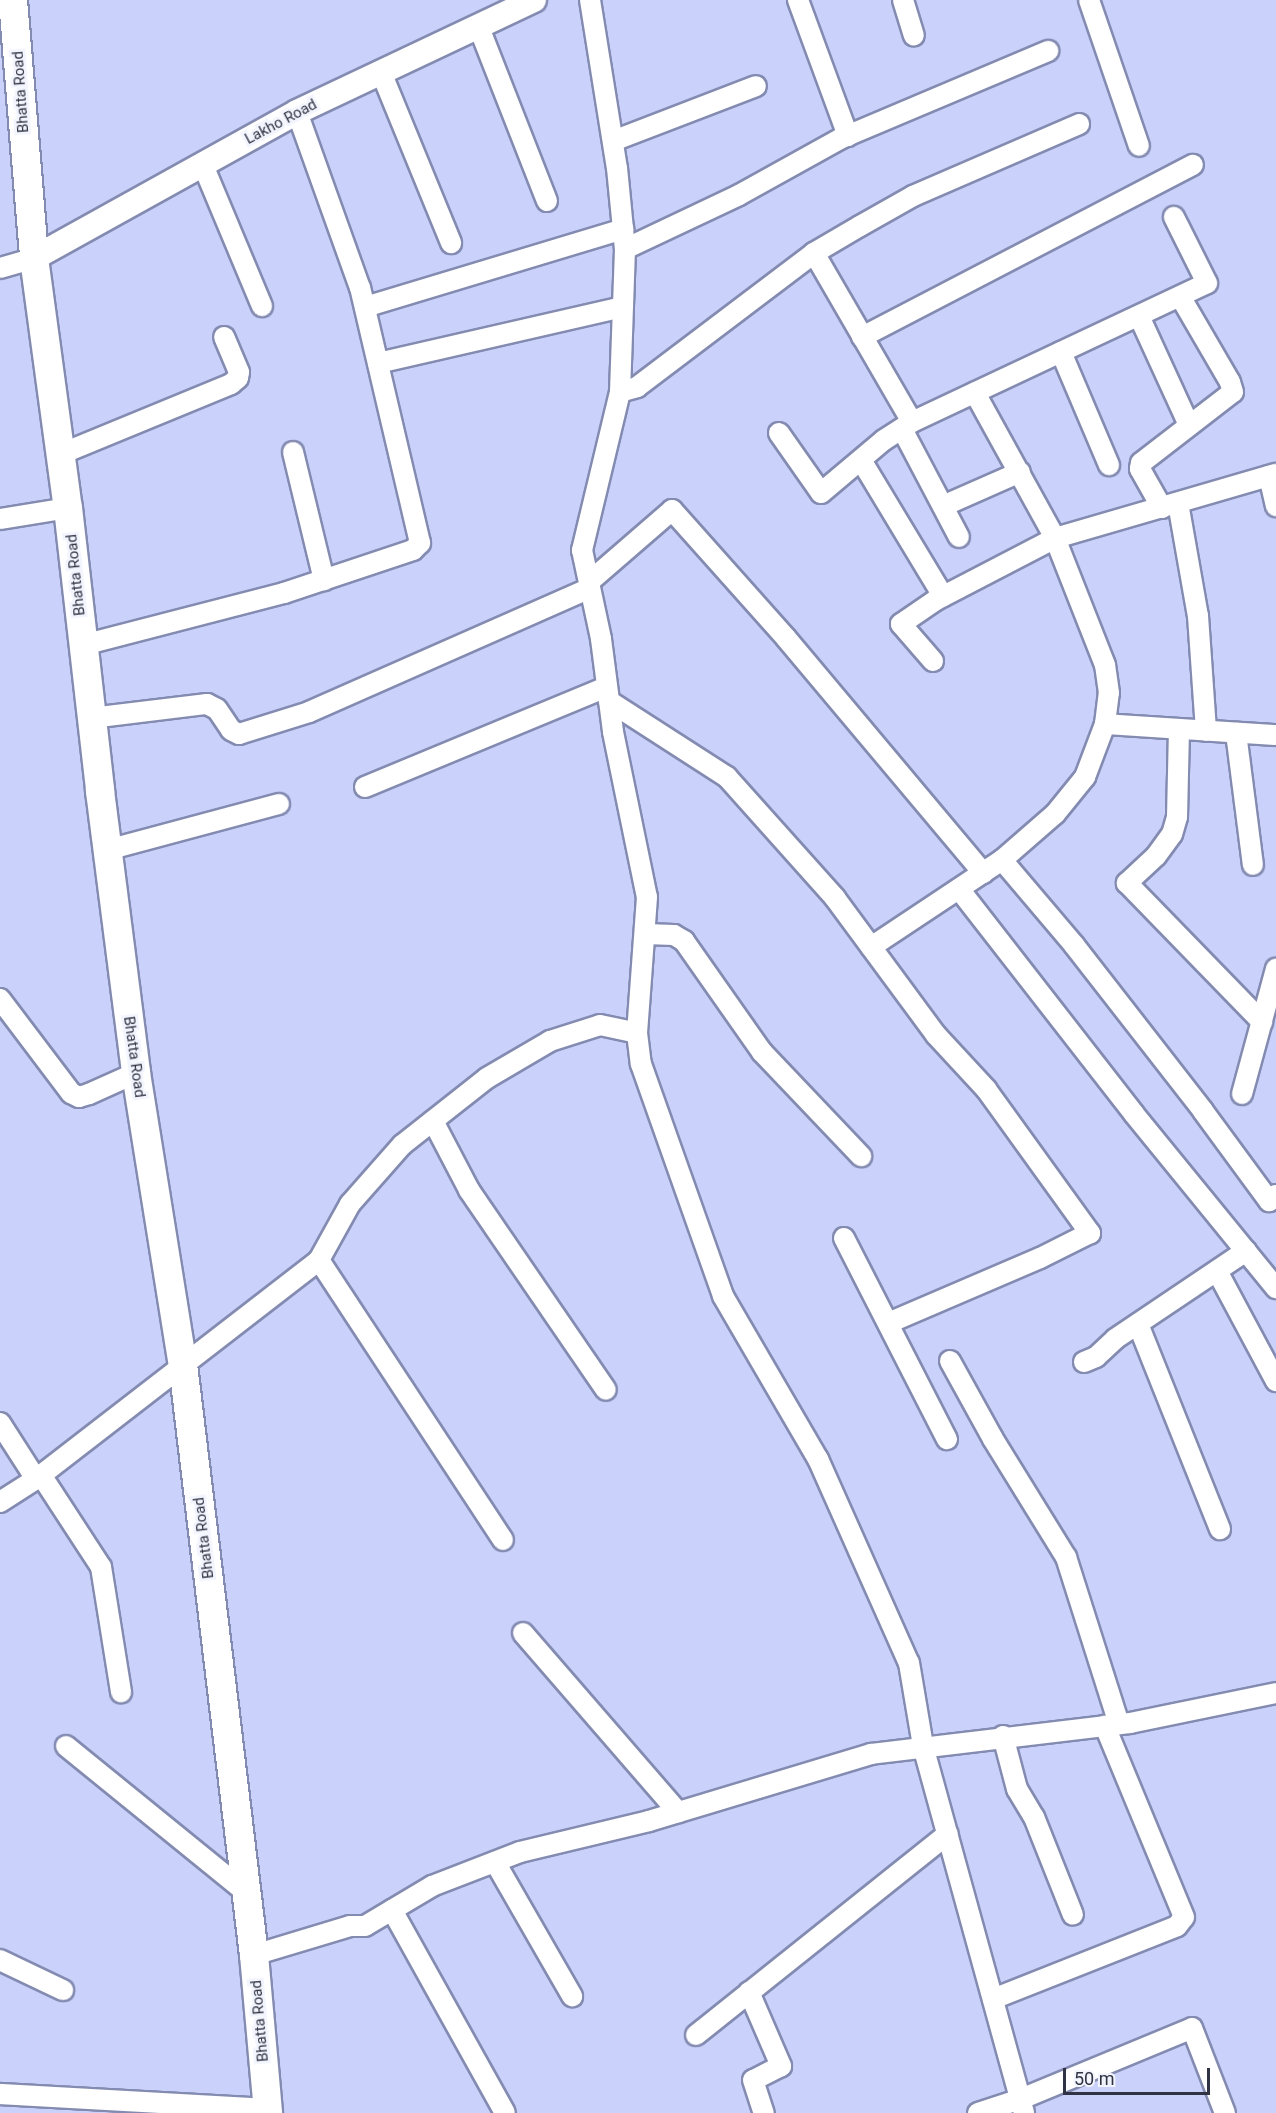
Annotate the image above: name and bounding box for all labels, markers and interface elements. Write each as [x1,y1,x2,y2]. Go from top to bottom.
street label: Bhatta Road [9,51,33,133]
street label: Lakho Road [242,96,320,148]
street label: Bhatta Road [63,533,89,617]
street label: Bhatta Road [119,1015,149,1099]
street label: Bhatta Road [190,1496,218,1580]
street label: Bhatta Road [247,1979,273,2063]
scale bar [1066,2056,1213,2094]
text: 50 m [1074,2068,1114,2089]

